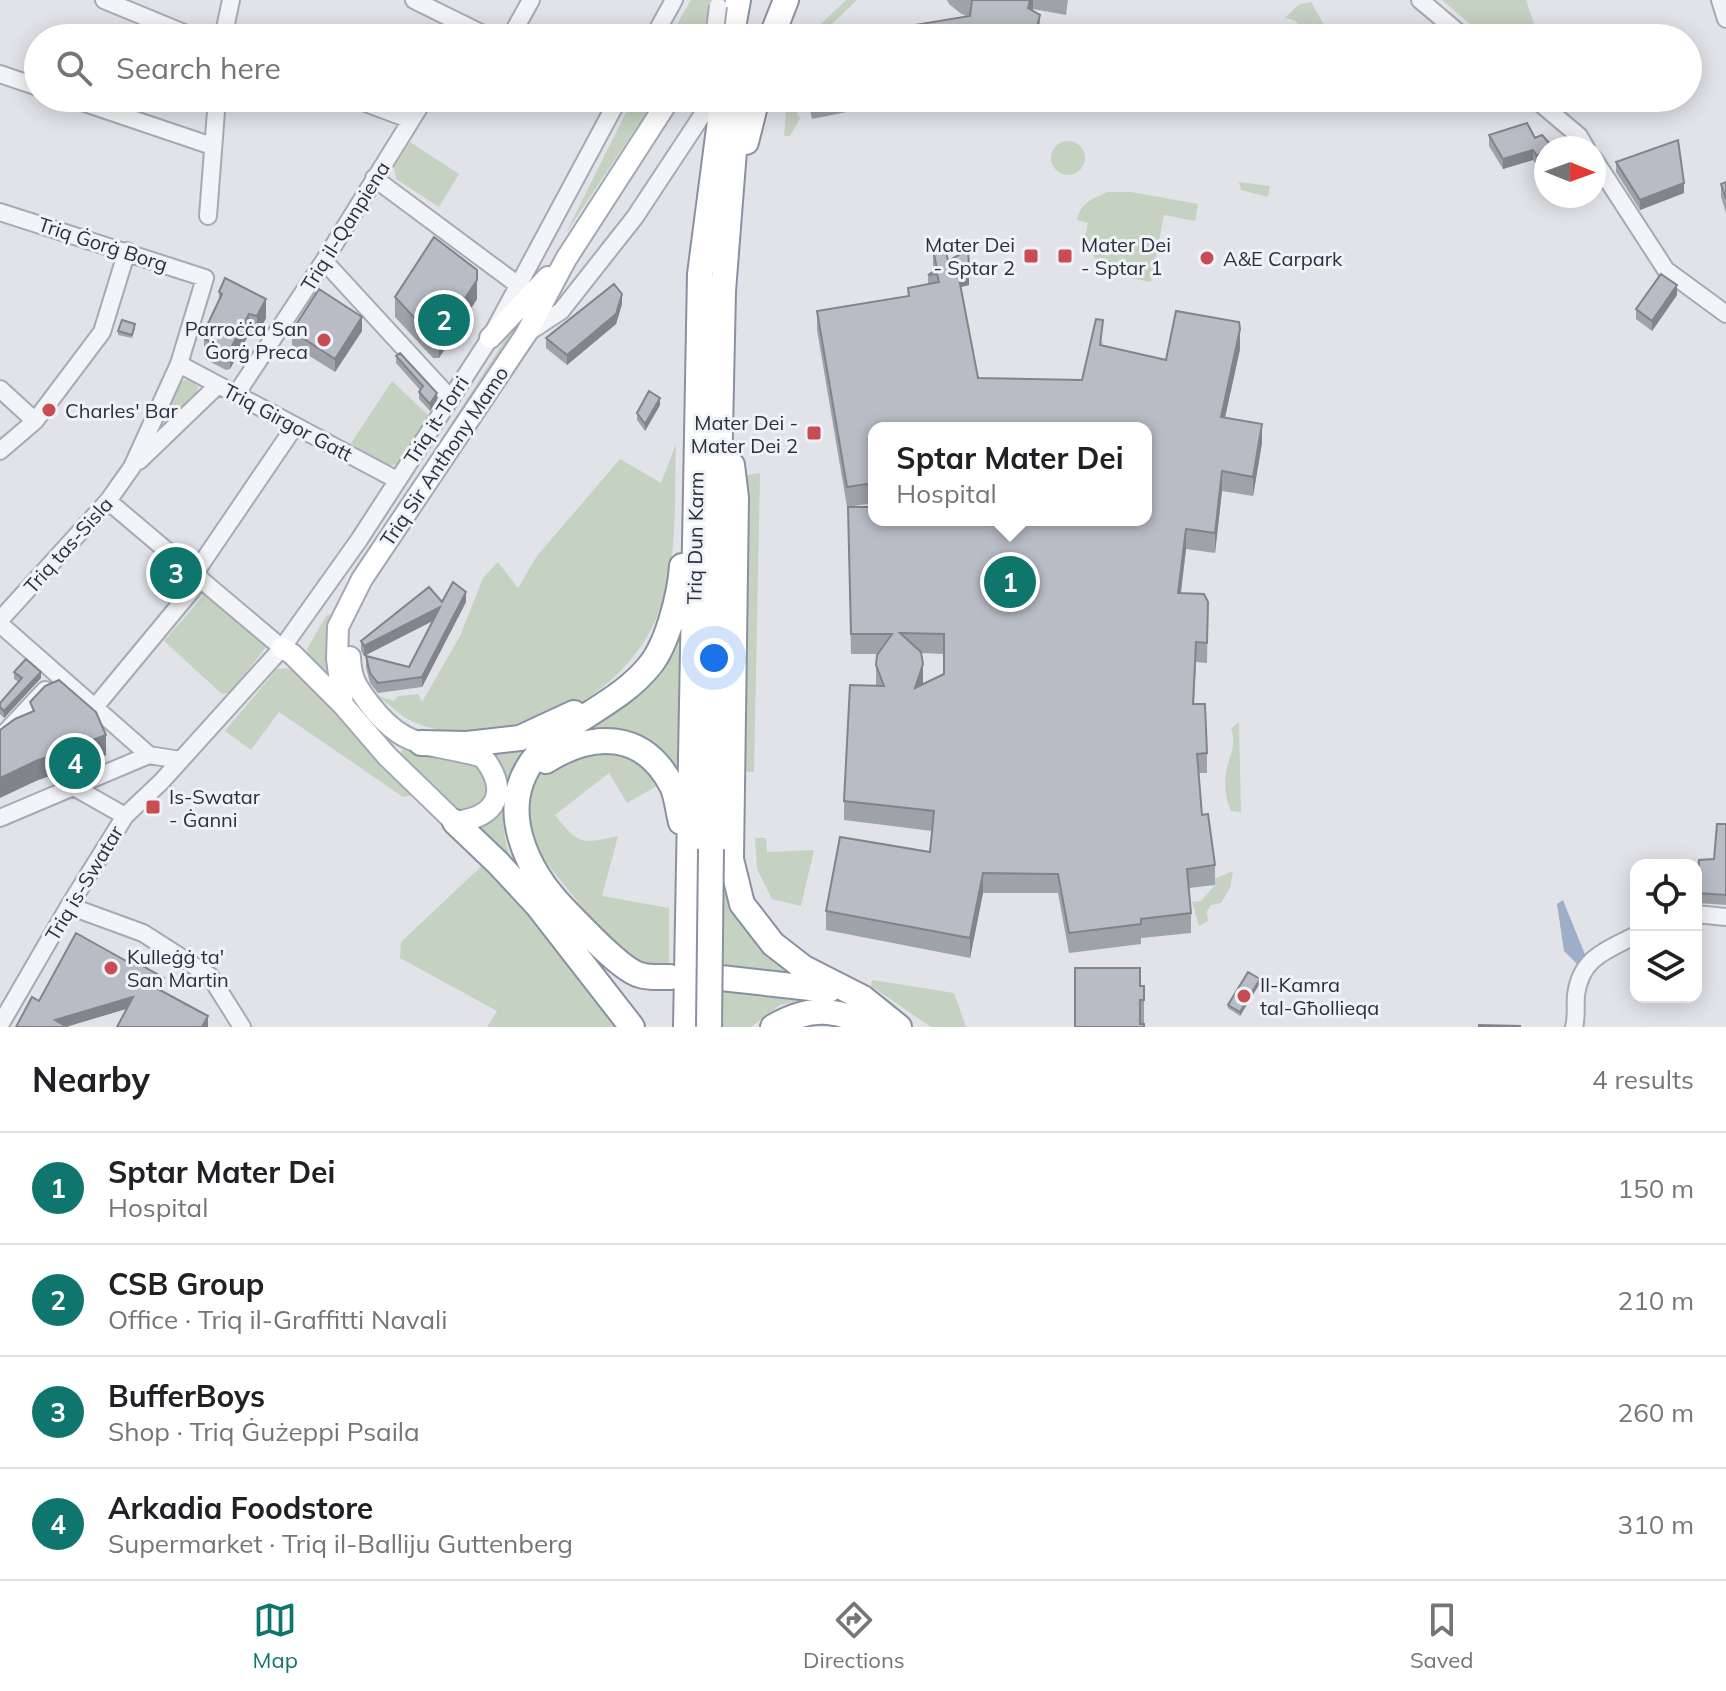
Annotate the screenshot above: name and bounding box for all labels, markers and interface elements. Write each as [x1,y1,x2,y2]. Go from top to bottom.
search box [24,24,1702,112]
icon: search [52,46,96,90]
text: Search here [116,49,281,87]
north arrow [1534,136,1606,208]
street label: Triq il-Qanpiena [295,156,395,296]
street label: Triq Ġorġ Borg [35,211,171,277]
place label: Mater Dei - Sptar 2 [925,232,1015,280]
place label: Mater Dei - Sptar 1 [1081,232,1171,280]
place label: A&E Carpark [1223,246,1343,271]
marker: Mater Dei - Sptar 2 [1022,247,1040,265]
marker: Mater Dei - Sptar 1 [1056,247,1074,265]
marker: A&E Carpark [1198,249,1216,267]
pin: 2 [418,290,470,350]
place label: Parroċċa San Ġorġ Preca [185,316,308,364]
marker: Parroċċa San Ġorġ Preca [315,331,333,349]
street label: Triq Sir Anthony Mamo [374,361,514,551]
street label: Triq it-Torri [398,371,474,469]
street label: Triq Girgor Gatt [219,377,357,467]
place label: Charles' Bar [65,398,178,423]
marker: Charles' Bar [40,401,58,419]
place label: Mater Dei - Mater Dei 2 [691,410,798,458]
popup [868,422,1152,526]
marker: Mater Dei - Mater Dei 2 [805,424,823,442]
text: Sptar Mater Dei [896,439,1124,477]
street label: Triq Dun Karm [681,471,709,605]
text: Hospital [896,477,997,510]
street label: Triq tas-Sisla [18,492,118,598]
pin: 3 [150,543,202,603]
pin: 1 [984,552,1036,612]
your location [694,638,734,678]
pin: 4 [49,733,101,793]
place label: Is-Swatar - Ġanni [169,784,261,832]
marker: Is-Swatar - Ġanni [144,798,162,816]
street label: Triq is-Swatar [40,820,129,945]
map controls [1630,859,1702,1003]
button: locate [1630,859,1702,931]
button: layers [1630,931,1702,1003]
place label: Kulleġġ ta' San Martin [127,944,229,992]
marker: Kulleġġ ta' San Martin [102,959,120,977]
place label: Il-Kamra tal-Għollieqa [1260,972,1379,1020]
marker: Il-Kamra tal-Għollieqa [1235,987,1253,1005]
text: Nearby [32,1058,150,1101]
text: 4 results [1592,1063,1694,1096]
text: Sptar Mater Dei [108,1153,335,1191]
text: 1 [50,1172,66,1205]
text: 150 m [1618,1172,1694,1205]
text: Hospital [108,1191,208,1224]
text: CSB Group [108,1265,264,1303]
text: 2 [50,1284,66,1317]
text: 210 m [1618,1284,1694,1317]
text: Office · Triq il-Graffitti Navali [108,1303,447,1336]
text: BufferBoys [108,1377,265,1415]
text: 3 [50,1396,66,1429]
text: 260 m [1618,1396,1694,1429]
text: Shop · Triq Ġużeppi Psaila [108,1415,420,1448]
text: Arkadia Foodstore [108,1489,373,1527]
text: 4 [50,1508,66,1541]
text: 310 m [1618,1508,1694,1541]
text: Supermarket · Triq il-Balliju Guttenberg [108,1527,573,1560]
tab: Map [253,1598,298,1674]
tab: Directions [803,1598,905,1674]
tab: Saved [1410,1598,1473,1674]

